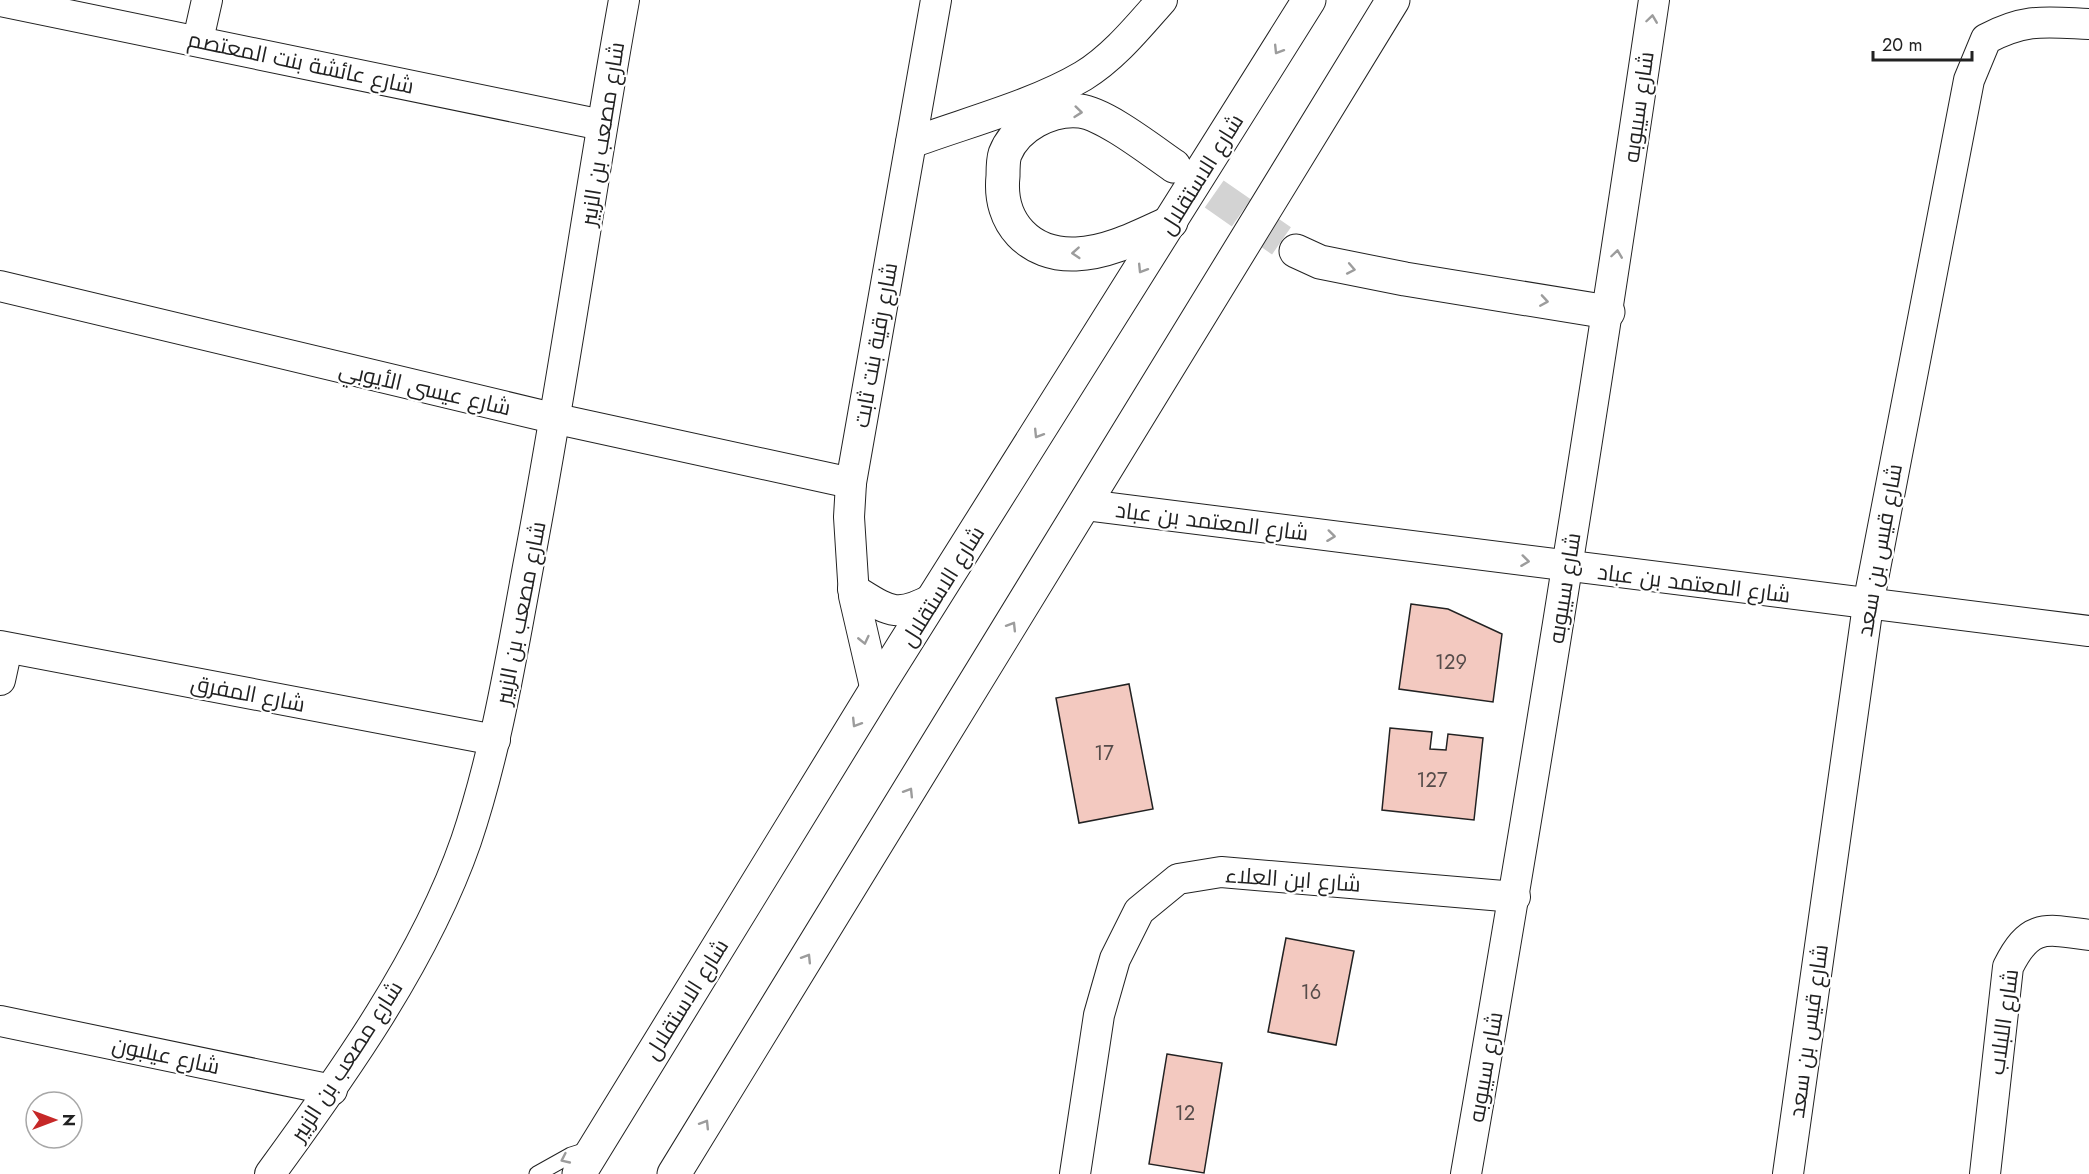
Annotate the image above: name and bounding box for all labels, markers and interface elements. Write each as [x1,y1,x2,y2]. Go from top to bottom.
one-way arrow [1645,15,1657,24]
street label: شارع عائشة بنت المعتصم [185,22,417,102]
scale bar [1873,24,1972,62]
text: 20 m [1882,32,1922,58]
street label: شارع مصعب بن الزبير [571,40,632,230]
one-way arrow [1273,44,1285,54]
street label: شارع سيبوبه [1614,49,1662,165]
one-way arrow [1073,105,1083,118]
street label: شارع الاستقلال [1151,107,1251,241]
one-way arrow [1072,247,1081,260]
one-way arrow [1610,249,1622,258]
street label: شارع رقية بنت ثابت [845,260,905,430]
one-way arrow [1346,262,1356,275]
one-way arrow [1137,263,1149,273]
one-way arrow [1539,295,1548,307]
street label: شارع عيسى الأيوبي [336,353,514,424]
one-way arrow [1033,428,1045,438]
street label: شارع قيس بن سعد [1848,461,1910,639]
street label: شارع المعتمد بن عباد [1114,493,1310,549]
street label: شارع مصعب بن الزبير [486,519,553,709]
street label: شارع الاستقلال [892,519,992,653]
one-way arrow [1327,529,1336,542]
street label: شارع سيبوبه [1539,530,1589,646]
one-way arrow [1520,554,1529,566]
street label: شارع المعتمد بن عباد [1596,555,1792,611]
one-way arrow [1004,622,1016,632]
one-way arrow [857,635,870,645]
house number: 129 [1435,648,1467,677]
street label: شارع المفرق [188,666,308,720]
one-way arrow [851,717,863,727]
house number: 17 [1094,739,1114,768]
house number: 127 [1417,766,1448,795]
one-way arrow [902,788,914,798]
street label: شارع ابن العلاء [1224,858,1362,900]
street label: شارع الاستقلال [636,932,736,1066]
street label: شارع قيس بن سعد [1780,942,1836,1120]
one-way arrow [800,954,812,964]
street label: شارع اللبلاب [1980,967,2026,1077]
street label: شارع مصعب بن الزبير [281,974,410,1149]
house number: 16 [1301,978,1321,1007]
street label: شارع سيبوبه [1460,1009,1510,1125]
street label: شارع عيلبون [109,1028,223,1082]
north arrow [24,1090,84,1150]
house number: 12 [1175,1099,1195,1128]
text: N [57,1114,80,1126]
one-way arrow [697,1120,709,1130]
one-way arrow [561,1151,572,1163]

